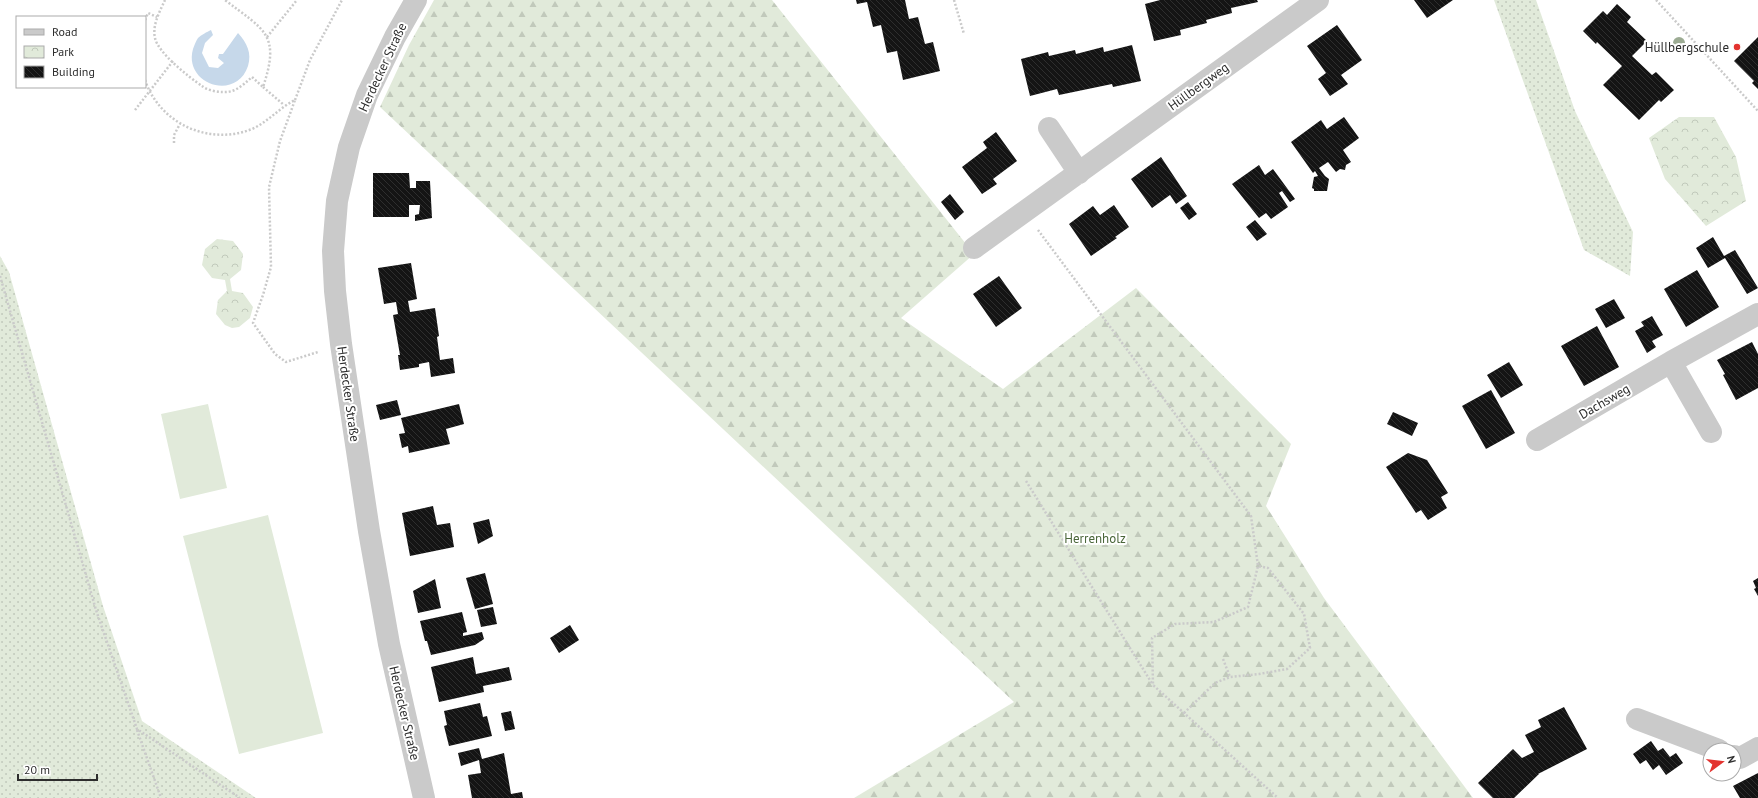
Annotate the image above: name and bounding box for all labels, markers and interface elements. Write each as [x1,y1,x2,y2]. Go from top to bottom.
legend [16,16,146,88]
street label: Herdecker Straße [354,20,410,114]
text: Road [52,24,77,39]
place label: Hüllbergschule [1645,39,1729,56]
marker: Hüllbergschule [1732,42,1742,52]
text: Park [52,44,74,59]
street label: Hüllbergweg [1164,59,1232,114]
text: Building [52,64,95,79]
street label: Herdecker Straße [333,345,364,443]
street label: Dachsweg [1576,380,1633,423]
park label: Herrenholz [1064,530,1126,547]
street label: Herdecker Straße [385,664,424,762]
north arrow [1702,742,1742,782]
text: N [1724,754,1739,765]
scale bar [18,756,97,782]
text: 20 m [24,762,50,777]

